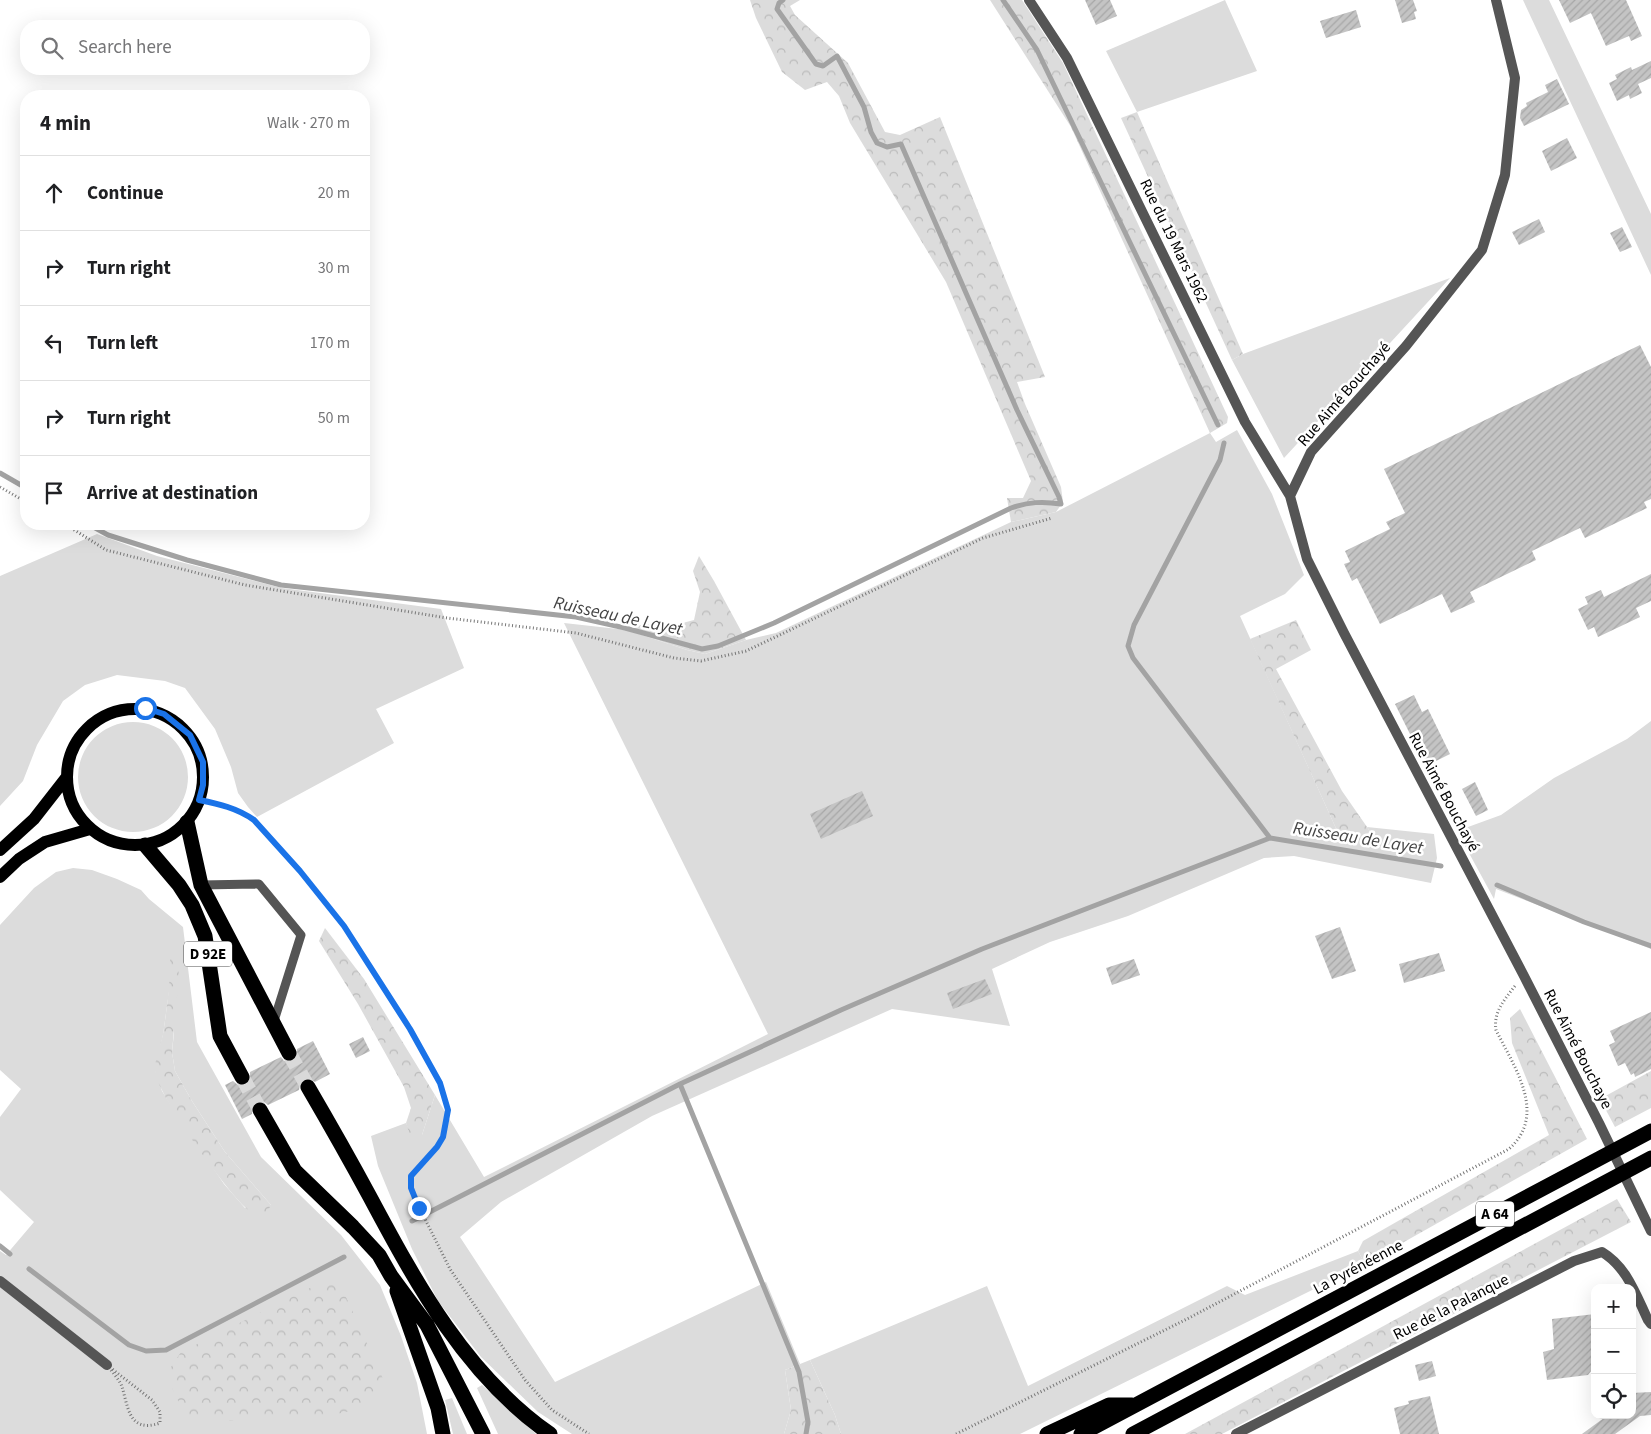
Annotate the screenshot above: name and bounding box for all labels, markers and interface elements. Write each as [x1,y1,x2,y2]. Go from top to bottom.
search box [20,20,370,75]
icon: search [38,34,66,62]
text: Search here [78,34,172,61]
text: 4 min [40,108,91,138]
text: Walk · 270 m [267,112,350,134]
street label: Rue du 19 Mars 1962 [1134,175,1214,307]
icon: ahead [40,179,68,207]
text: Continue [87,180,164,207]
text: 20 m [318,182,350,204]
icon: right [40,254,68,282]
text: Turn right [87,255,171,282]
text: 30 m [318,257,350,279]
icon: left [40,329,68,357]
text: Turn left [87,330,158,357]
text: 170 m [310,332,350,354]
street label: Rue Aimé Bouchayé [1292,337,1396,451]
icon: right [40,404,68,432]
text: Turn right [87,405,171,432]
text: 50 m [318,407,350,429]
icon: arrive [40,479,68,507]
text: Arrive at destination [87,480,258,507]
water label: Ruisseau de Layet [551,590,686,642]
route start [134,697,157,720]
street label: Rue Aimé Bouchayé [1403,728,1485,856]
water label: Ruisseau de Layet [1291,815,1426,861]
road number: D 92E [184,942,232,966]
street label: Rue Aimé Bouchaye [1538,985,1618,1113]
route end [408,1197,431,1220]
road number: A 64 [1476,1202,1514,1226]
street label: La Pyrénéenne [1309,1234,1407,1300]
street label: Rue de la Palanque [1389,1268,1513,1346]
map controls [1591,1284,1636,1419]
button: + [1591,1284,1636,1329]
button: − [1591,1329,1636,1374]
button: locate [1591,1374,1636,1419]

